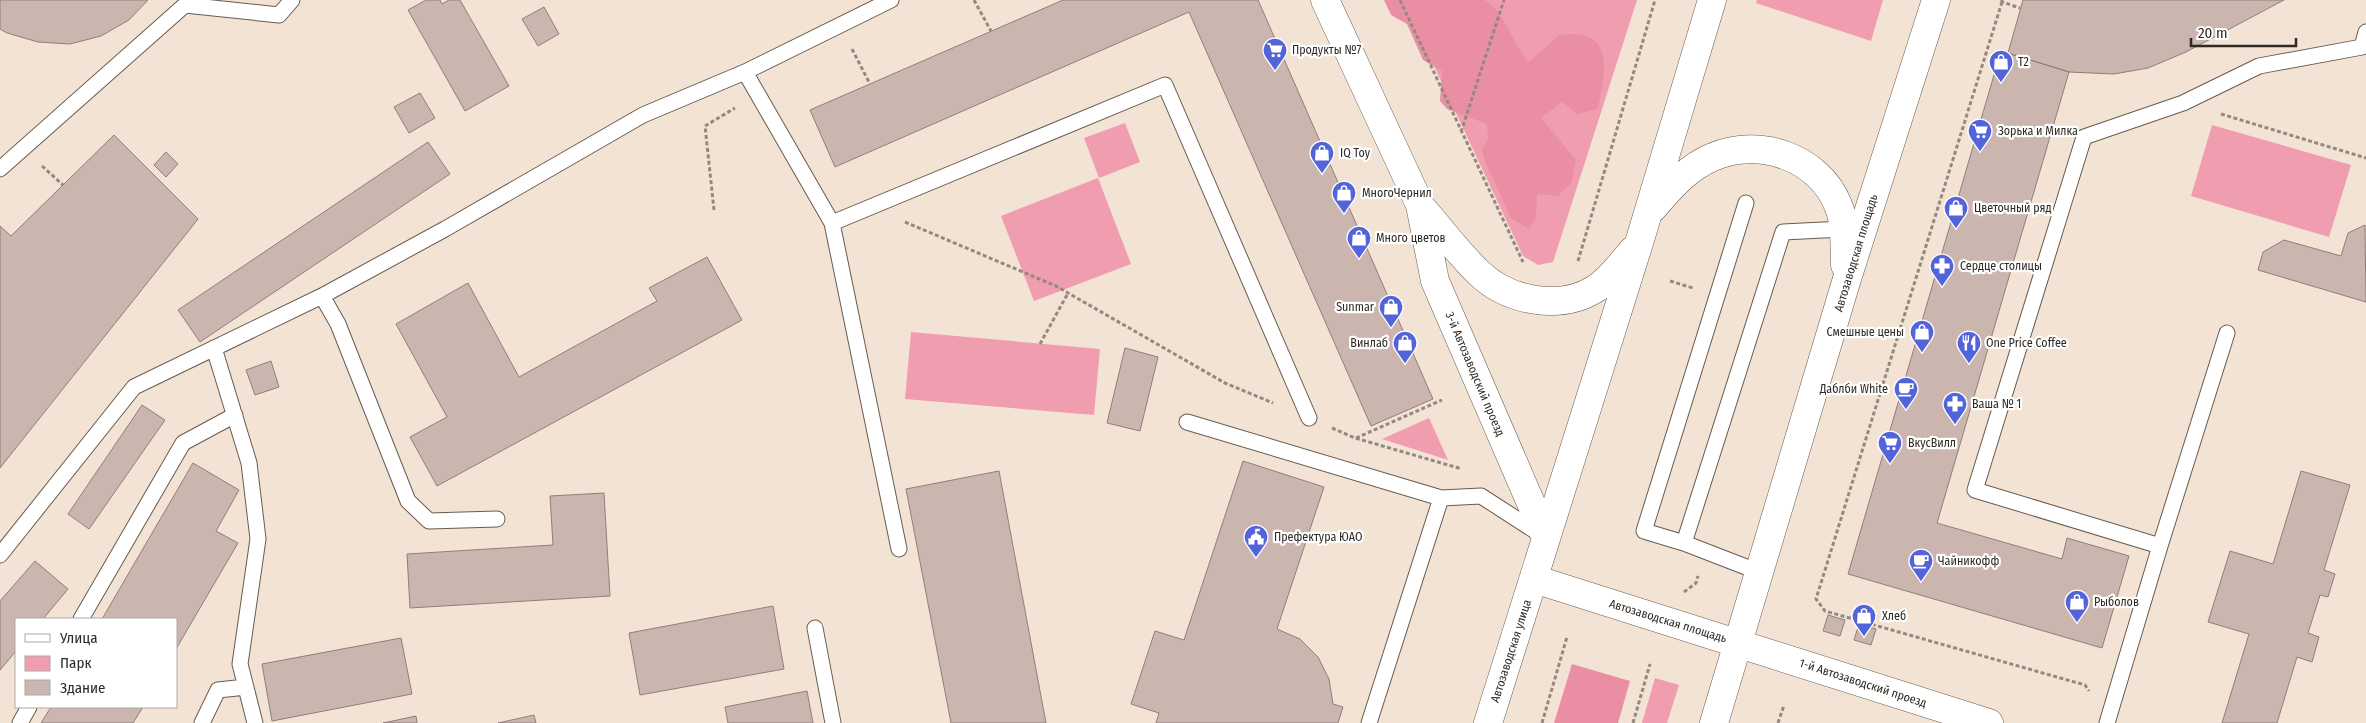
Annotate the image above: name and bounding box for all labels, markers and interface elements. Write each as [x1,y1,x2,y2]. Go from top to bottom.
scale bar [2191,15,2296,47]
text: 20 m [2198,24,2228,42]
supermarket icon: Продукты №7 [1262,37,1288,71]
place label: Продукты №7 [1292,43,1361,57]
shop icon: T2 [1988,49,2014,83]
place label: T2 [2018,55,2029,69]
supermarket icon: Зорька и Милка [1967,118,1993,152]
place label: Зорька и Милка [1998,124,2078,138]
shop icon: IQ Toy [1309,140,1335,174]
place label: IQ Toy [1340,146,1371,160]
shop icon: МногоЧернил [1331,180,1357,214]
place label: МногоЧернил [1362,186,1432,200]
street label: Автозаводская площадь [1831,192,1881,313]
shop icon: Цветочный ряд [1943,195,1969,229]
place label: Цветочный ряд [1974,201,2052,215]
shop icon: Много цветов [1346,225,1372,259]
place label: Много цветов [1376,231,1446,245]
pharmacy icon: Сердце столицы [1929,253,1955,287]
place label: Сердце столицы [1960,259,2042,273]
shop icon: Sunmar [1378,294,1404,328]
place label: Sunmar [1336,300,1375,314]
street label: 3-й Автозаводский проезд [1442,310,1508,438]
shop icon: Смешные цены [1909,319,1935,353]
place label: Смешные цены [1826,325,1904,339]
shop icon: Винлаб [1392,330,1418,364]
restaurant icon: One Price Coffee [1956,330,1982,364]
place label: Винлаб [1350,336,1388,350]
place label: One Price Coffee [1986,336,2067,350]
cafe icon: Даблби White [1893,376,1919,410]
place label: Даблби White [1819,382,1888,396]
pharmacy icon: Ваша № 1 [1942,391,1968,425]
place label: Ваша № 1 [1972,397,2021,411]
supermarket icon: ВкусВилл [1877,430,1903,464]
place label: ВкусВилл [1908,436,1956,450]
public building icon: Префектура ЮАО [1243,524,1269,558]
place label: Префектура ЮАО [1274,530,1363,544]
cafe icon: Чайникофф [1908,548,1934,582]
place label: Чайникофф [1938,554,1999,568]
shop icon: Рыболов [2064,589,2090,623]
place label: Рыболов [2094,595,2139,609]
street label: Автозаводская площадь [1608,596,1729,646]
street label: Автозаводская улица [1488,598,1534,704]
shop icon: Хлеб [1851,603,1877,637]
place label: Хлеб [1882,609,1906,623]
legend [15,618,178,708]
text: Улица [59,629,98,647]
text: Парк [60,654,91,672]
street label: 1-й Автозаводский проезд [1798,656,1928,710]
text: Здание [60,679,106,697]

